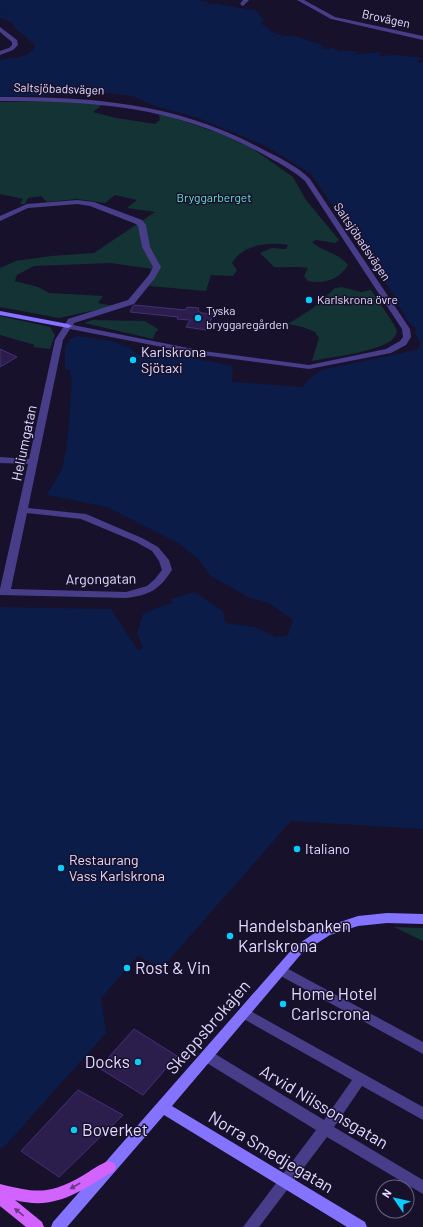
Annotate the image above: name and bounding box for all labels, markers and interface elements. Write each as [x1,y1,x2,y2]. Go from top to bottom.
street label: Brovägen [361,6,412,30]
street label: Saltsjöbadsvägen [13,79,105,97]
park label: Bryggarberget [176,190,252,204]
street label: Saltsjöbadsvägen [332,200,394,283]
place label: Karlskrona övre [317,292,398,306]
marker: Karlskrona övre [304,295,314,305]
place label: Tyska bryggaregården [206,303,288,331]
marker: Tyska bryggaregården [193,313,203,323]
place label: Karlskrona Sjötaxi [141,343,206,376]
marker: Karlskrona Sjötaxi [128,355,138,365]
street label: Heliumgatan [7,404,40,482]
street label: Argongatan [66,569,136,588]
place label: Italiano [305,840,350,857]
marker: Italiano [292,844,302,854]
place label: Restaurang Vass Karlskrona [69,851,165,884]
marker: Restaurang Vass Karlskrona [56,863,66,873]
place label: Handelsbanken Karlskrona [238,915,351,955]
marker: Handelsbanken Karlskrona [225,931,235,941]
place label: Rost & Vin [135,957,210,977]
marker: Rost & Vin [122,963,132,973]
street label: Skeppsbrokajen [161,975,254,1078]
place label: Home Hotel Carlscrona [291,983,377,1023]
marker: Home Hotel Carlscrona [278,999,288,1009]
place label: Docks [85,1051,130,1071]
marker: Docks [133,1057,143,1067]
street label: Arvid Nilssonsgatan [257,1060,392,1152]
street label: Norra Smedjegatan [205,1106,338,1196]
place label: Boverket [82,1119,148,1139]
marker: Boverket [69,1125,79,1135]
north arrow [375,1179,415,1219]
one-way arrow [69,1182,81,1189]
text: N [379,1186,394,1200]
one-way arrow [13,1208,24,1216]

